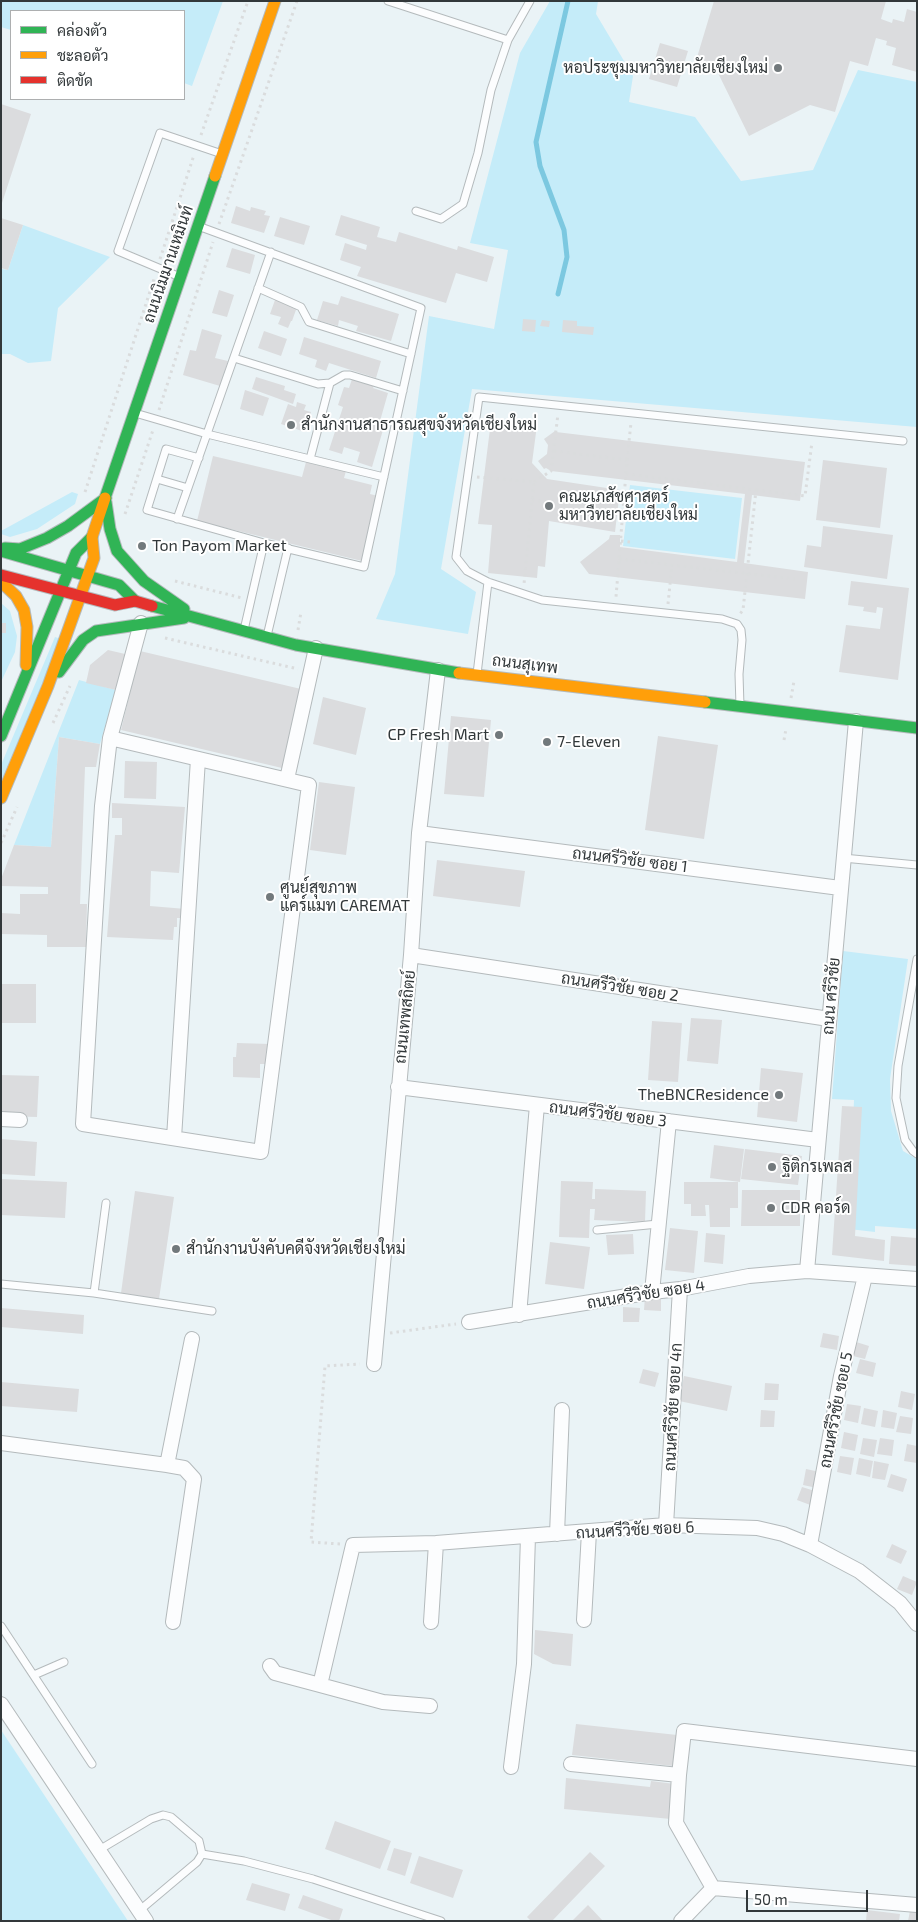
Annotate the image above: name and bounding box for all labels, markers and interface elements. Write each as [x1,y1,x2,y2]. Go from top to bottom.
legend [10,10,185,100]
text: คล่องตัว [57,21,107,39]
text: ชะลอตัว [57,46,108,64]
place label: หอประชุมมหาวิทยาลัยเชียงใหม่ [563,58,768,78]
marker: หอประชุมมหาวิทยาลัยเชียงใหม่ [772,62,784,74]
text: ติดขัด [57,71,93,89]
street label: ถนนนิมมานเหมินท์ [139,203,197,325]
place label: สำนักงานสาธารณสุขจังหวัดเชียงใหม่ [301,415,537,435]
marker: สำนักงานสาธารณสุขจังหวัดเชียงใหม่ [285,419,297,431]
place label: คณะเภสัชศาสตร์ มหาวืทยาลัยเชียงใหม่ [559,487,698,525]
marker: คณะเภสัชศาสตร์ มหาวืทยาลัยเชียงใหม่ [543,500,555,512]
place label: Ton Payom Market [152,536,286,556]
marker: Ton Payom Market [136,540,148,552]
street label: ถนนสุเทพ [491,650,559,678]
place label: CP Fresh Mart [387,725,489,745]
marker: CP Fresh Mart [493,729,505,741]
place label: 7-Eleven [557,732,621,752]
marker: 7-Eleven [541,736,553,748]
street label: ถนนศรีวิชัย ซอย 1 [571,843,689,877]
place label: ศูนย์สุขภาพ แคร์แมท CAREMAT [280,878,410,916]
marker: ศูนย์สุขภาพ แคร์แมท CAREMAT [264,891,276,903]
street label: ถนน ศรีวิชัย [818,956,844,1036]
street label: ถนนศรีวิชัย ซอย 2 [560,968,680,1006]
street label: ถนนเทพสถิตย์ [391,969,419,1065]
place label: TheBNCResidence [638,1085,769,1105]
marker: TheBNCResidence [773,1089,785,1101]
street label: ถนนศรีวิชัย ซอย 3 [548,1097,668,1131]
place label: ฐิติกรเพลส [782,1157,852,1177]
marker: ฐิติกรเพลส [766,1161,778,1173]
place label: CDR คอร์ด [781,1198,850,1218]
marker: CDR คอร์ด [765,1202,777,1214]
place label: สำนักงานบังคับคดีจังหวัดเชียงใหม่ [186,1239,405,1259]
marker: สำนักงานบังคับคดีจังหวัดเชียงใหม่ [170,1243,182,1255]
street label: ถนนศรีวิชัย ซอย 4 [585,1275,707,1313]
street label: ถนนศรีวิชัย ซอย 4ก [660,1342,686,1472]
street label: ถนนศรีวิชัย ซอย 5 [815,1350,857,1470]
street label: ถนนศรีวิชัย ซอย 6 [575,1517,695,1543]
scale bar [748,1880,870,1912]
text: 50 m [754,1890,788,1908]

